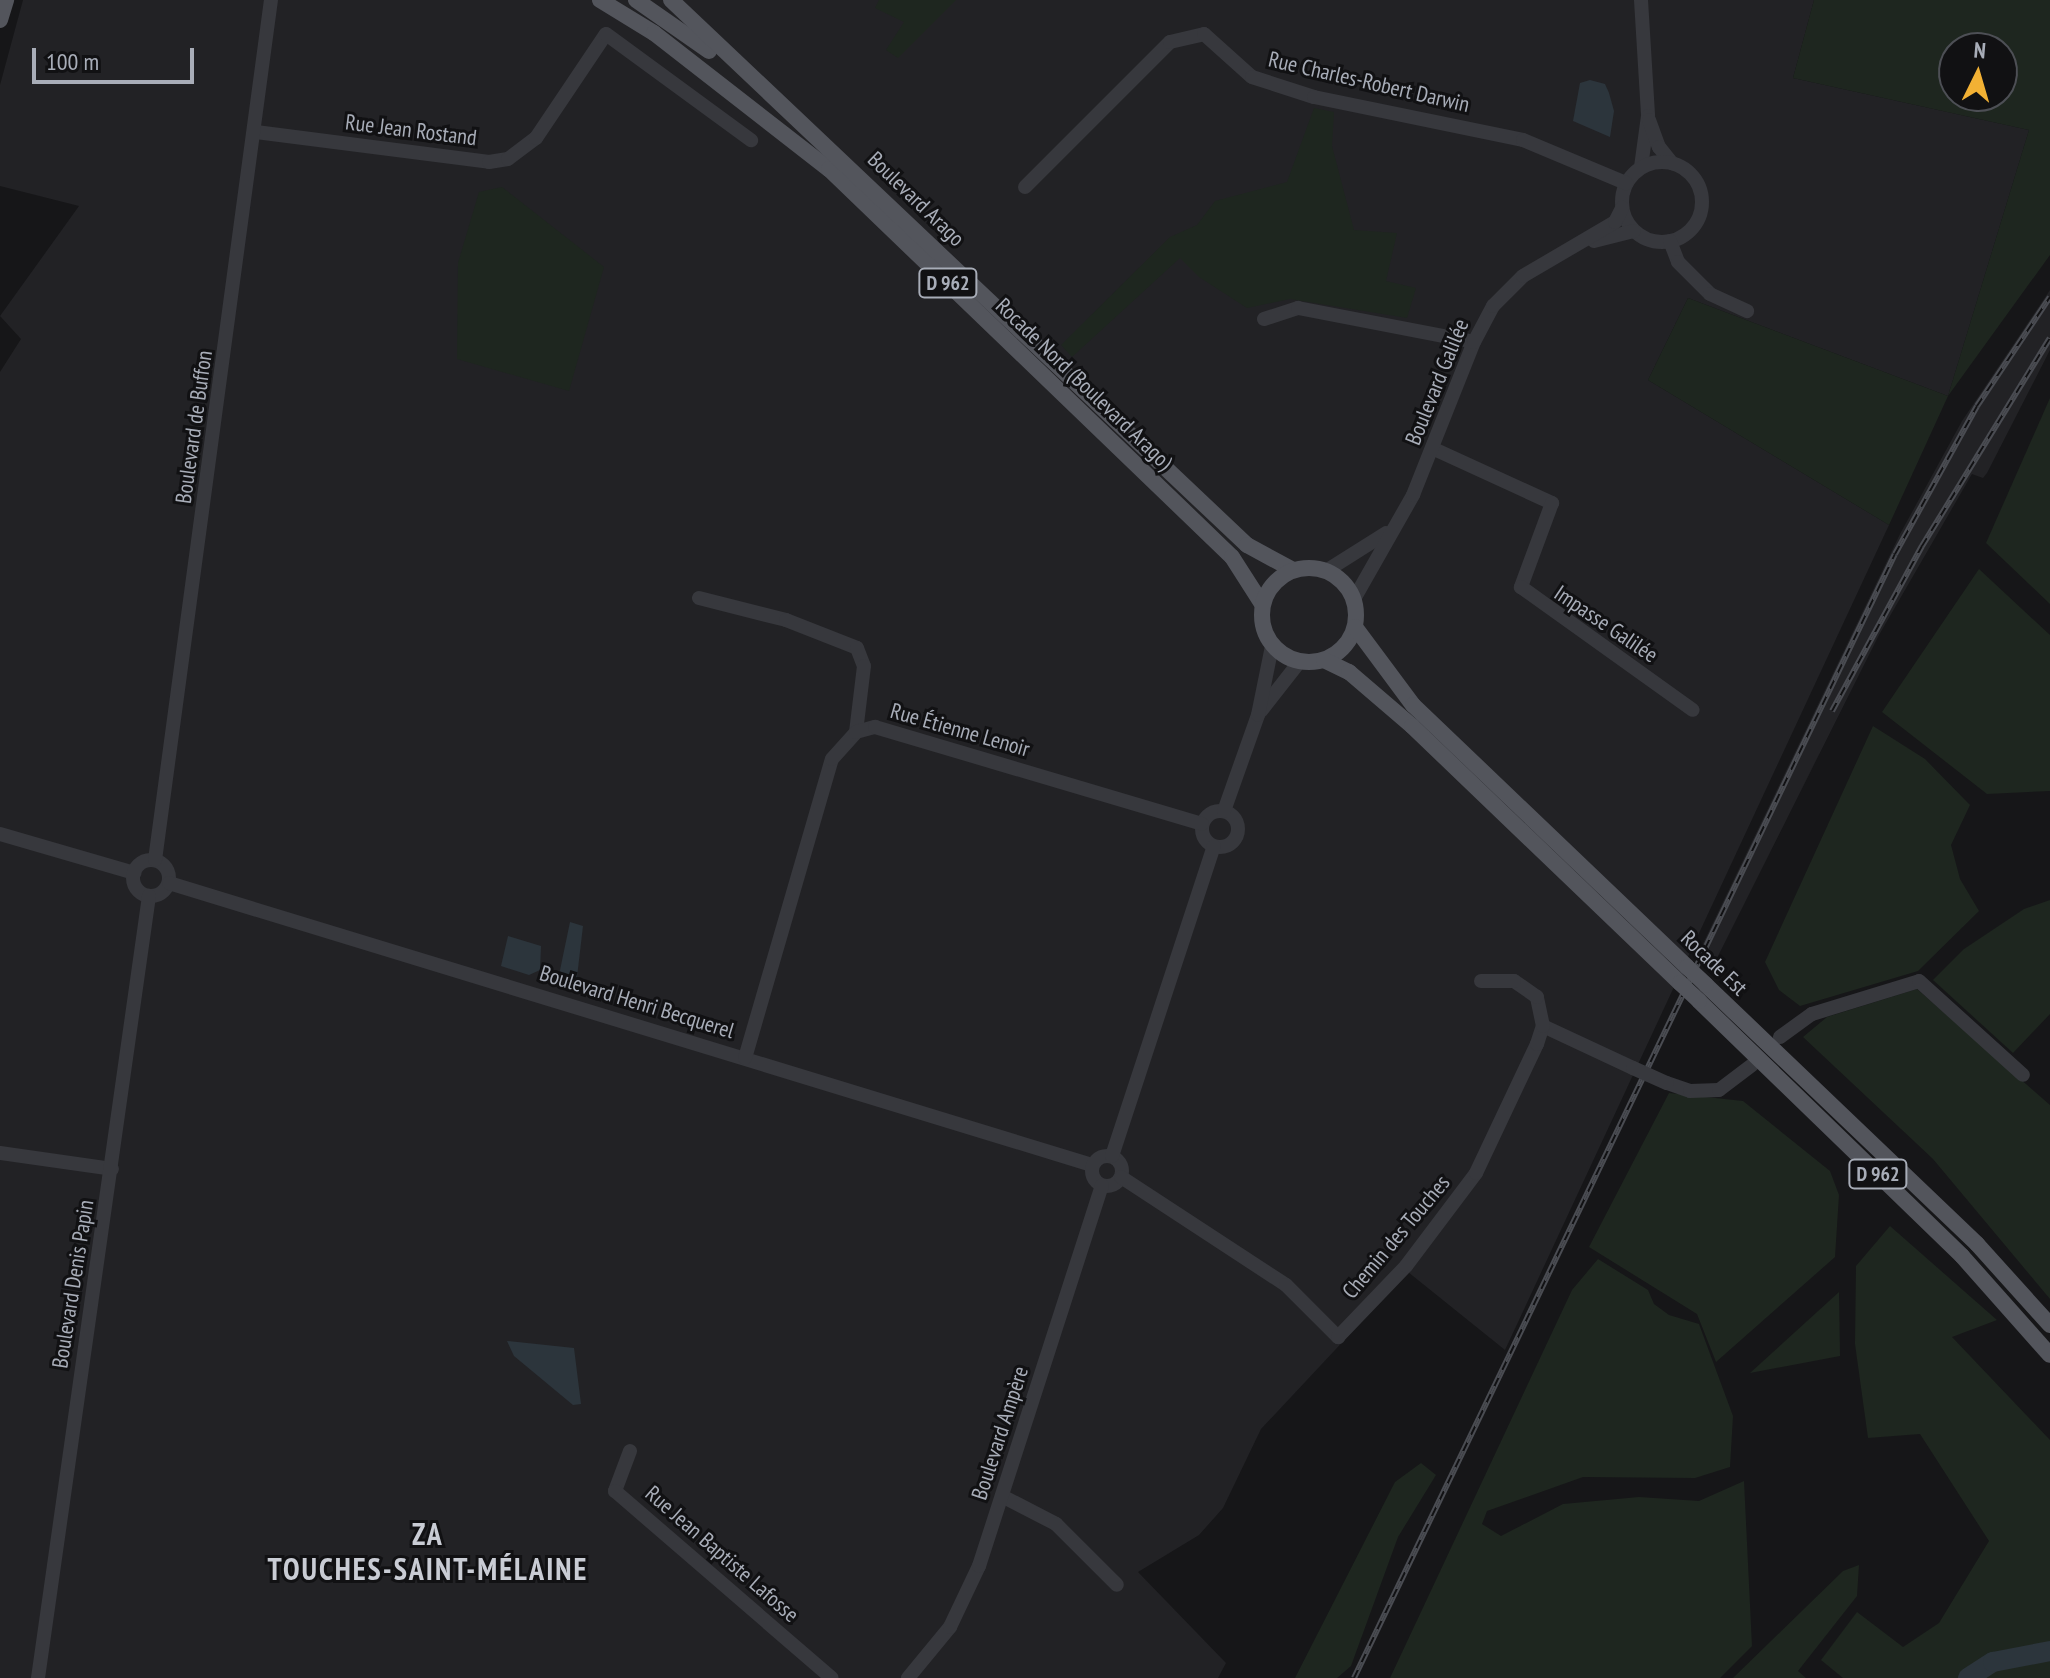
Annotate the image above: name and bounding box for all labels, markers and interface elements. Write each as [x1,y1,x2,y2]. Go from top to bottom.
scale bar [36,32,198,82]
north arrow [1938,32,2018,112]
text: N [1973,36,1987,65]
text: 100 m [46,46,99,77]
street label: Rue Charles-Robert Darwin [1266,46,1472,118]
street label: Rue Jean Rostand [344,109,478,151]
street label: Boulevard Arago [862,146,970,252]
road number: D 962 [918,267,978,299]
street label: Rocade Nord (Boulevard Arago) [990,293,1178,475]
street label: Boulevard Galilée [1400,315,1474,449]
street label: Boulevard de Buffon [170,349,218,505]
street label: Impasse Galilée [1549,580,1663,668]
street label: Rue Étienne Lenoir [887,698,1033,762]
street label: Rocade Est [1675,925,1753,1001]
street label: Boulevard Henri Becquerel [537,960,737,1044]
road number: D 962 [1848,1158,1908,1190]
street label: Chemin des Touches [1337,1170,1455,1304]
street label: Boulevard Denis Papin [47,1198,99,1370]
street label: Boulevard Ampère [966,1363,1034,1503]
street label: Rue Jean Baptiste Lafosse [640,1480,804,1628]
district label: ZA TOUCHES-SAINT-MÉLAINE [268,1516,588,1586]

